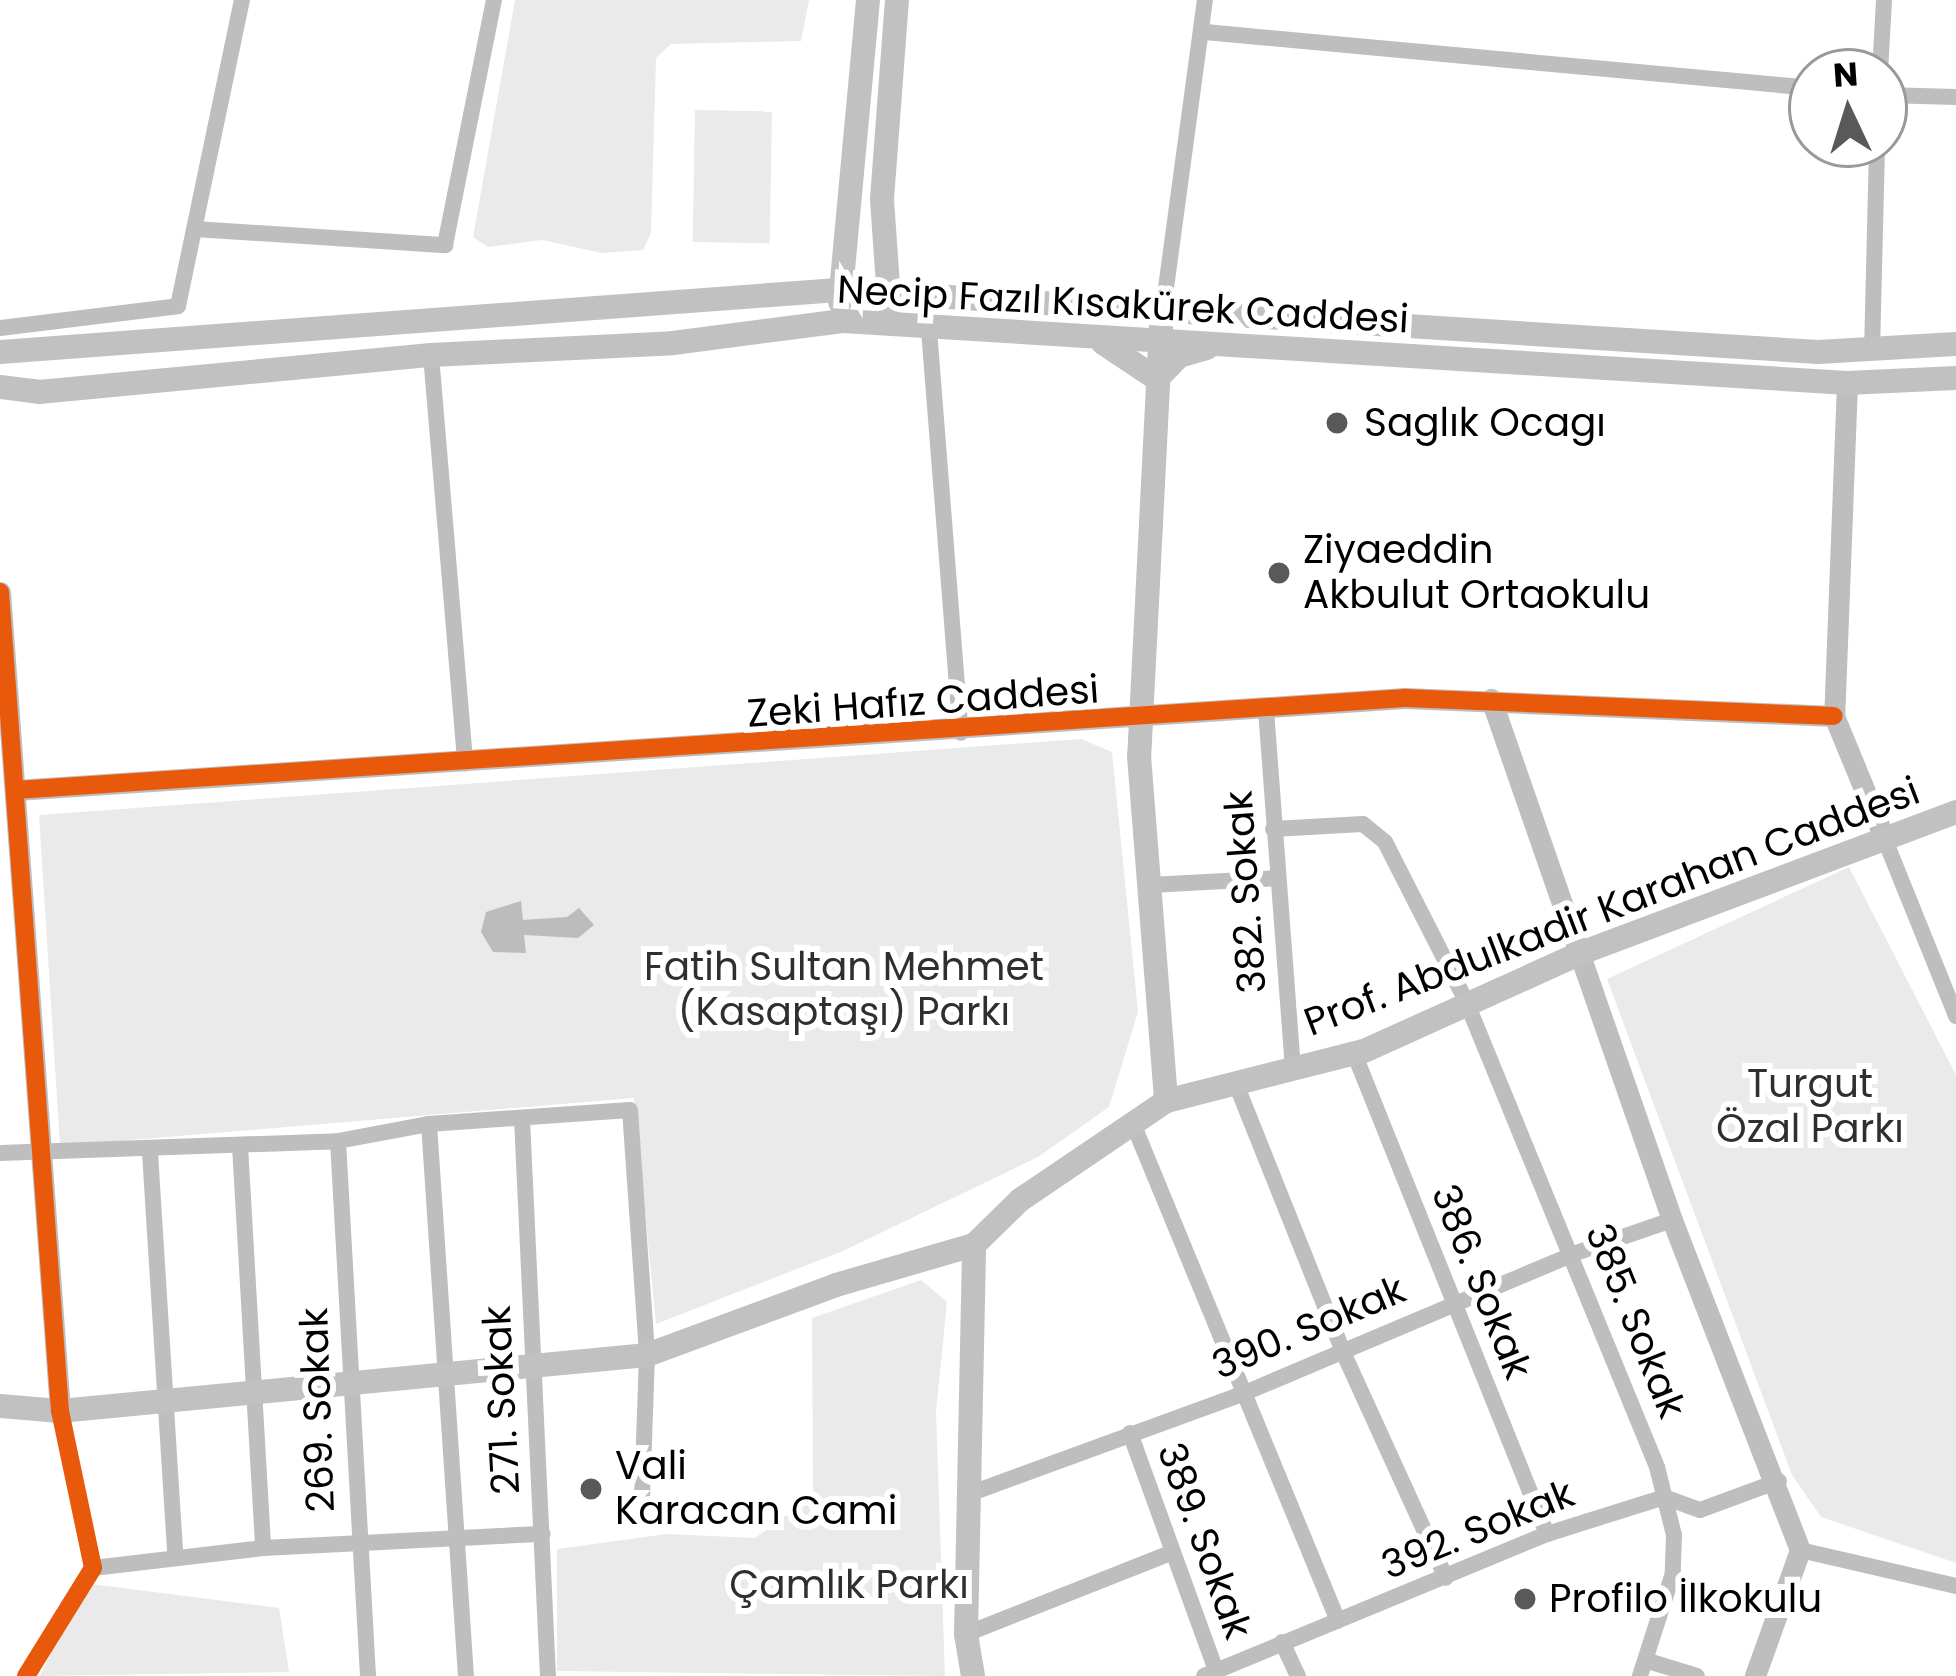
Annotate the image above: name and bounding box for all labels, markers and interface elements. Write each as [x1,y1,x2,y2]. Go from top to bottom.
north arrow [1788,48,1908,168]
text: N [1832,50,1860,99]
street label: Necip Fazıl Kısakürek Caddesi [836,267,1410,343]
place label: Saglık Ocagı [1364,400,1606,446]
marker: Saglık Ocagı [1321,407,1353,439]
place label: Ziyaeddin Akbulut Ortaokulu [1303,528,1650,619]
marker: Ziyaeddin Akbulut Ortaokulu [1266,560,1292,586]
street label: Zeki Hafız Caddesi [745,666,1101,738]
street label: Prof. Abdulkadir Karahan Caddesi [1298,768,1926,1046]
street label: 382. Sokak [1216,789,1276,995]
park label: Fatih Sultan Mehmet (Kasaptaşı) Parkı [644,945,1044,1036]
park label: Turgut Özal Parkı [1716,1062,1904,1153]
street label: 386. Sokak [1421,1178,1541,1386]
street label: 385. Sokak [1575,1217,1695,1425]
street label: 390. Sokak [1205,1266,1413,1390]
street label: 271. Sokak [474,1304,530,1496]
street label: 269. Sokak [291,1307,345,1513]
street label: 389. Sokak [1147,1437,1261,1645]
place label: Vali Karacan Cami [615,1444,897,1535]
street label: 392. Sokak [1375,1470,1581,1590]
marker: Vali Karacan Cami [578,1476,604,1502]
park label: Çamlık Parkı [729,1562,969,1608]
place label: Profilo İlkokulu [1549,1576,1822,1622]
marker: Profilo İlkokulu [1512,1586,1538,1612]

